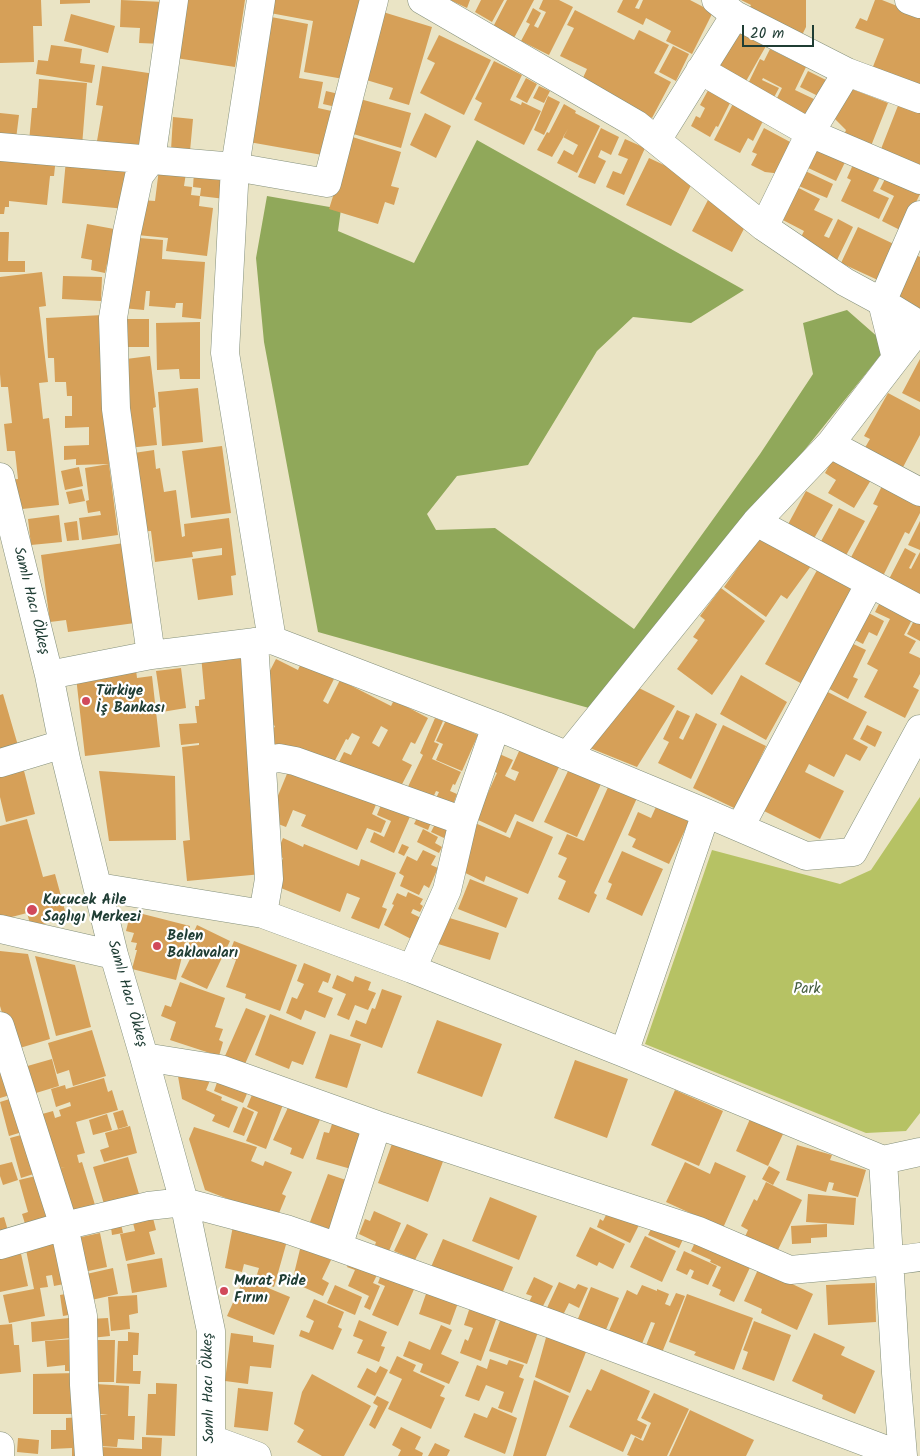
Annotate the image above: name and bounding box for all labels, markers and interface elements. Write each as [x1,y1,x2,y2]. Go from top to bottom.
scale bar [745,15,818,47]
text: 20 m [750,22,784,46]
street label: Samlı Hacı Ökkeş [8,545,52,657]
place label: Türkiye İş Bankası [96,683,165,718]
marker: Türkiye İş Bankası [80,695,92,707]
place label: Kucucek Aile Saglıgı Merkezi [43,892,141,927]
marker: Kucucek Aile Saglıgı Merkezi [25,903,39,917]
place label: Belen Baklavaları [167,928,238,963]
street label: Samlı Hacı Ökkeş [102,938,150,1050]
marker: Belen Baklavaları [151,940,163,952]
park label: Park [793,981,821,999]
place label: Murat Pide Fırını [234,1273,306,1308]
marker: Murat Pide Fırını [218,1285,230,1297]
street label: Samlı Hacı Ökkeş [200,1333,220,1443]

